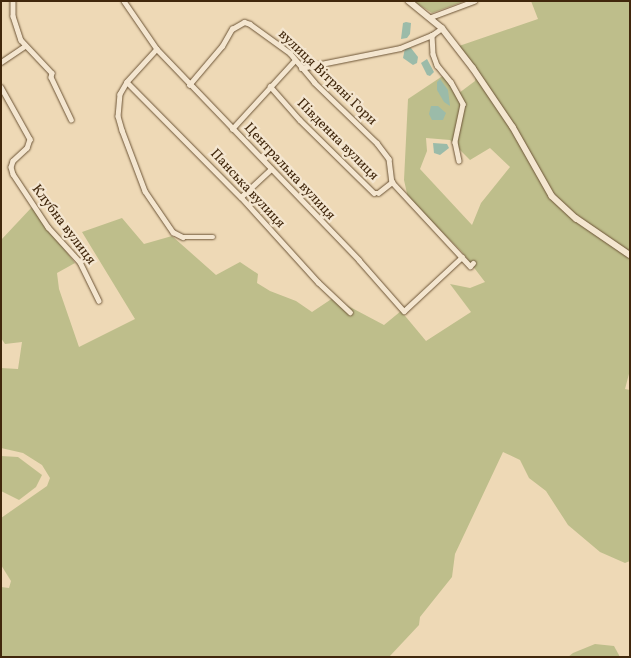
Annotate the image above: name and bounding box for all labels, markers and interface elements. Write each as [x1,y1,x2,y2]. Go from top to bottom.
street label: вулиця Вітряні Гори [274,27,380,129]
street label: Південна вулиця [293,96,381,184]
street label: Центральна вулиця [240,120,338,224]
street label: Панська вулиця [206,146,288,232]
street label: Клубна вулиця [27,182,99,268]

